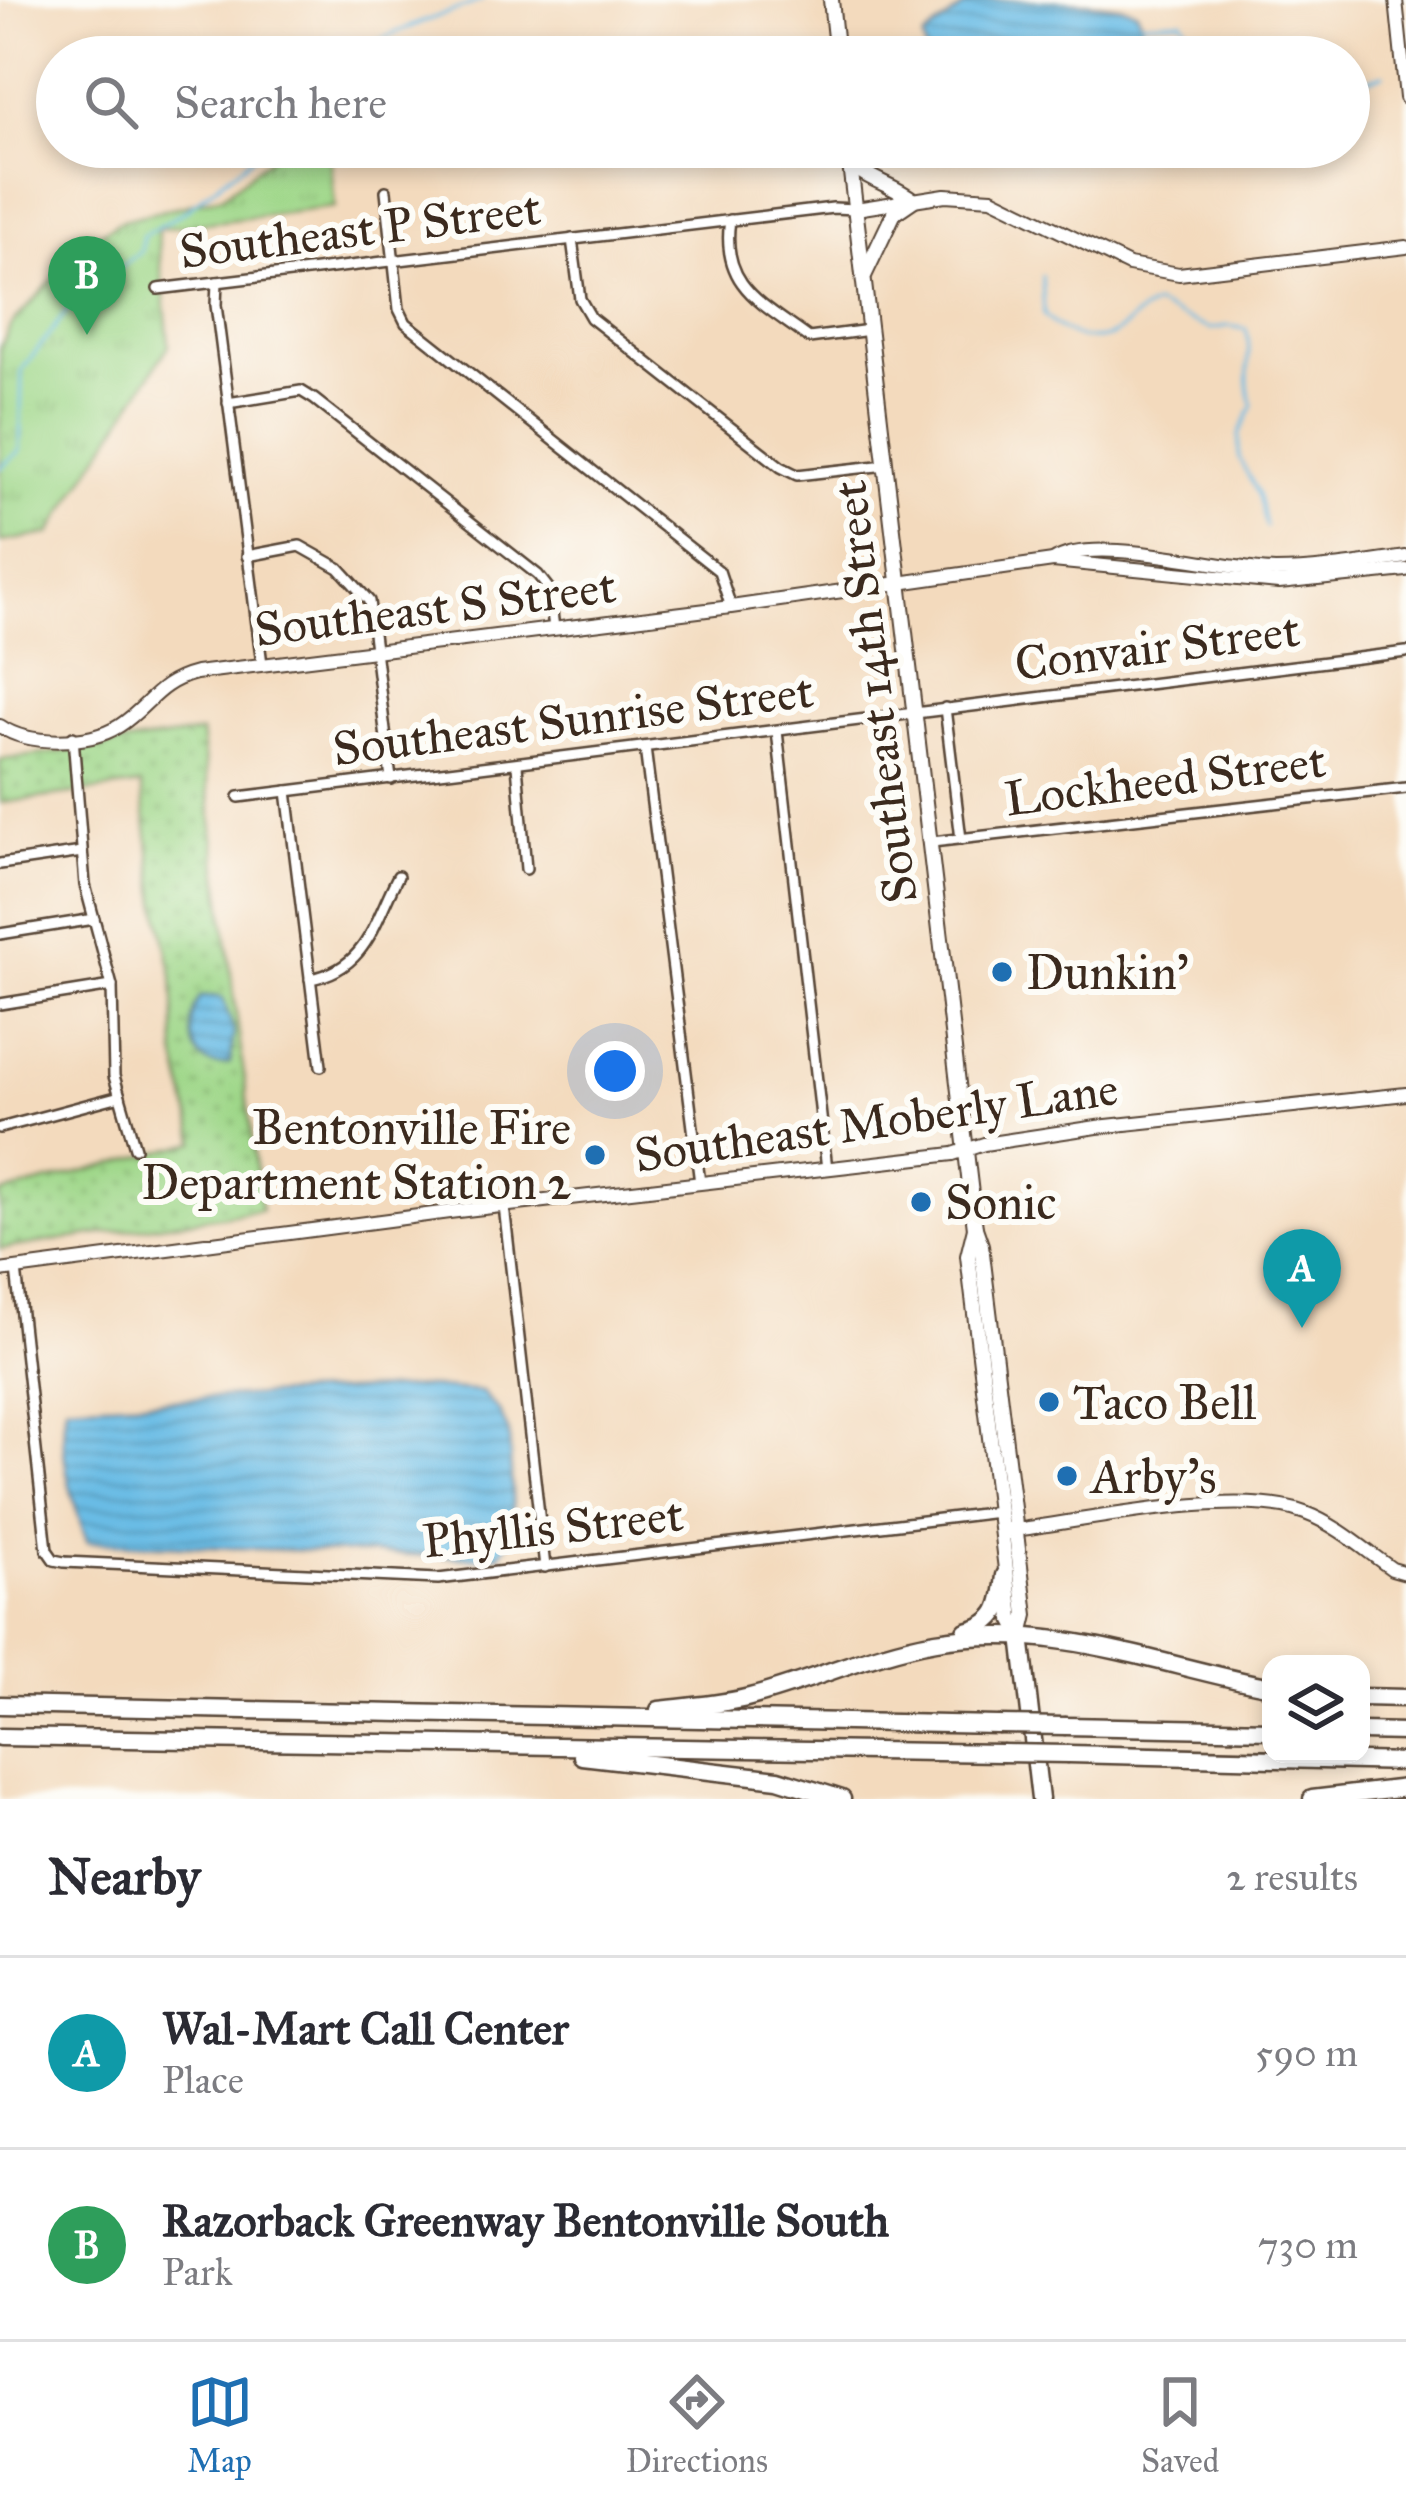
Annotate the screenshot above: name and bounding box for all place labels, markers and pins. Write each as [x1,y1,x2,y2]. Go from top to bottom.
pin: B [48,236,126,335]
place label: Dunkin' [1026,943,1189,1002]
marker: Dunkin' [989,959,1015,985]
place label: Bentonville Fire Department Station 2 [141,1098,571,1212]
marker: Bentonville Fire Department Station 2 [582,1142,608,1168]
place label: Sonic [945,1173,1056,1232]
marker: Sonic [908,1189,934,1215]
pin: A [1263,1229,1341,1328]
place label: Taco Bell [1073,1373,1256,1432]
marker: Taco Bell [1036,1389,1062,1415]
place label: Arby's [1089,1447,1217,1506]
marker: Arby's [1054,1463,1080,1489]

